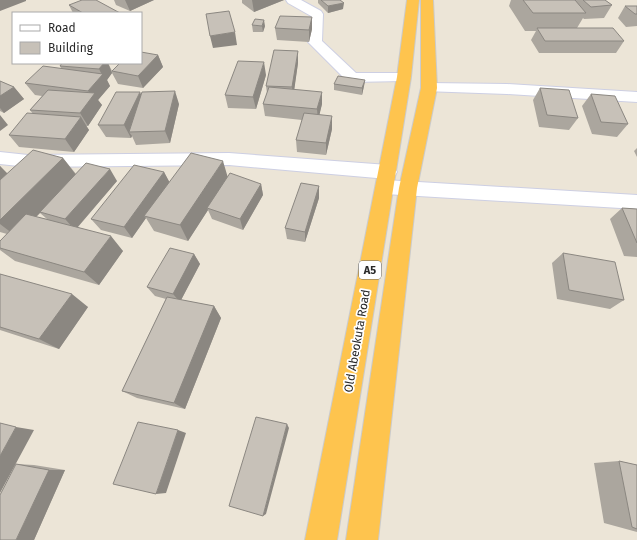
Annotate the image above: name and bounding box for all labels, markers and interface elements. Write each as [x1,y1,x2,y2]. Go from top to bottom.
legend [12,12,142,64]
text: Road [48,21,76,35]
text: Building [48,41,94,55]
road number: A5 [359,261,381,279]
street label: Old Abeokuta Road [341,288,373,394]

